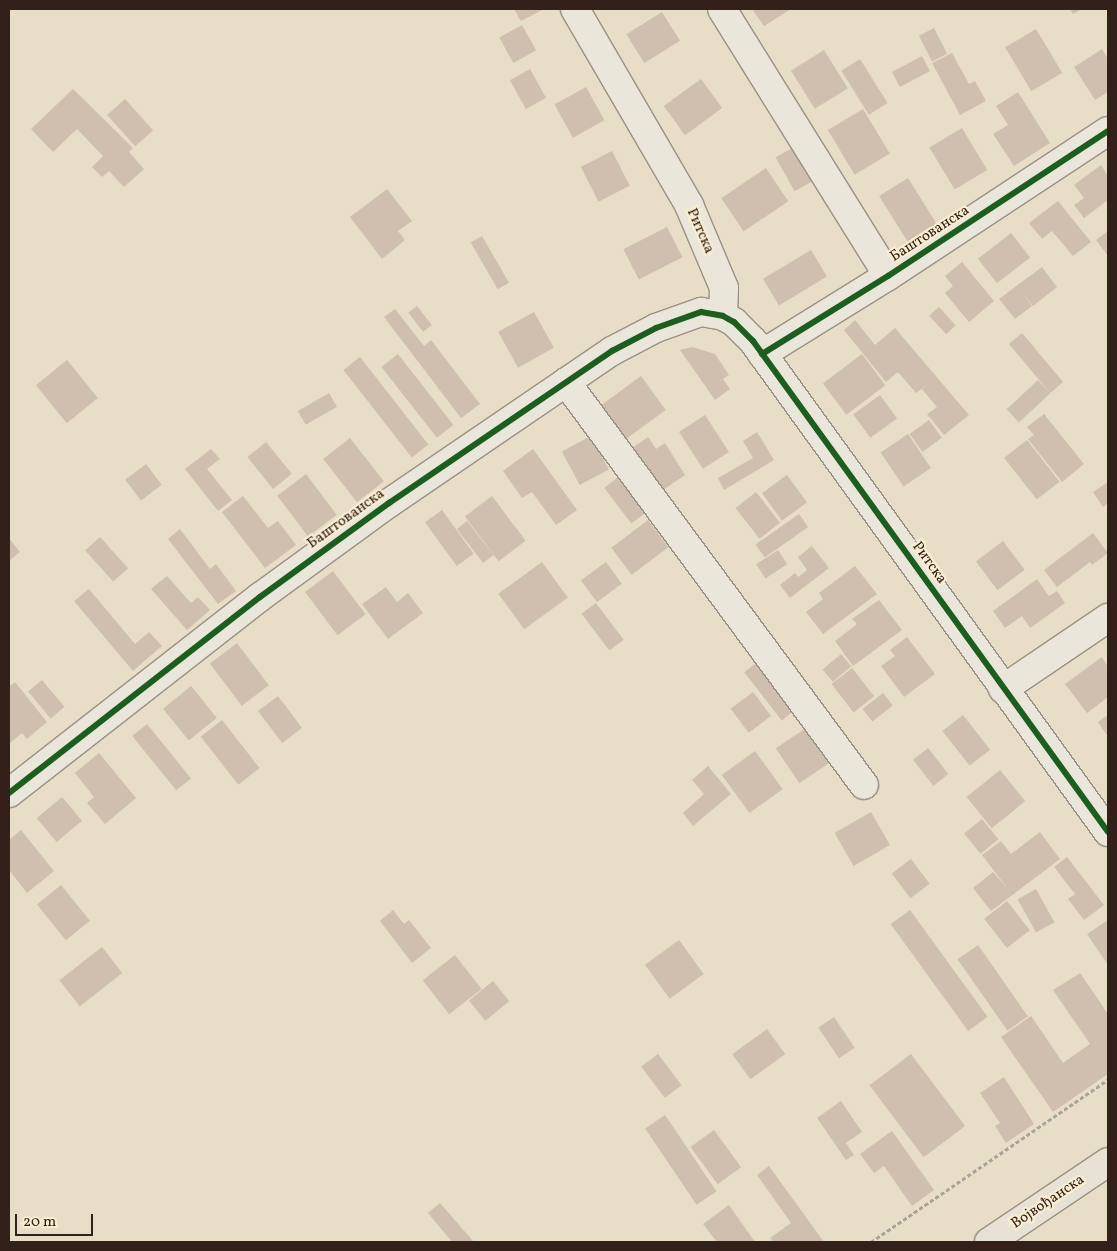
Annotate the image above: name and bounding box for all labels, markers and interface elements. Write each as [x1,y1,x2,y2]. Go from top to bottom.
street label: Баштованска [887,202,973,266]
street label: Ритска [682,206,718,256]
street label: Баштованска [304,485,388,553]
street label: Ритска [908,539,950,587]
street label: Војвођанска [1008,1171,1088,1233]
scale bar [18,1204,95,1236]
text: 20 m [23,1212,56,1233]

